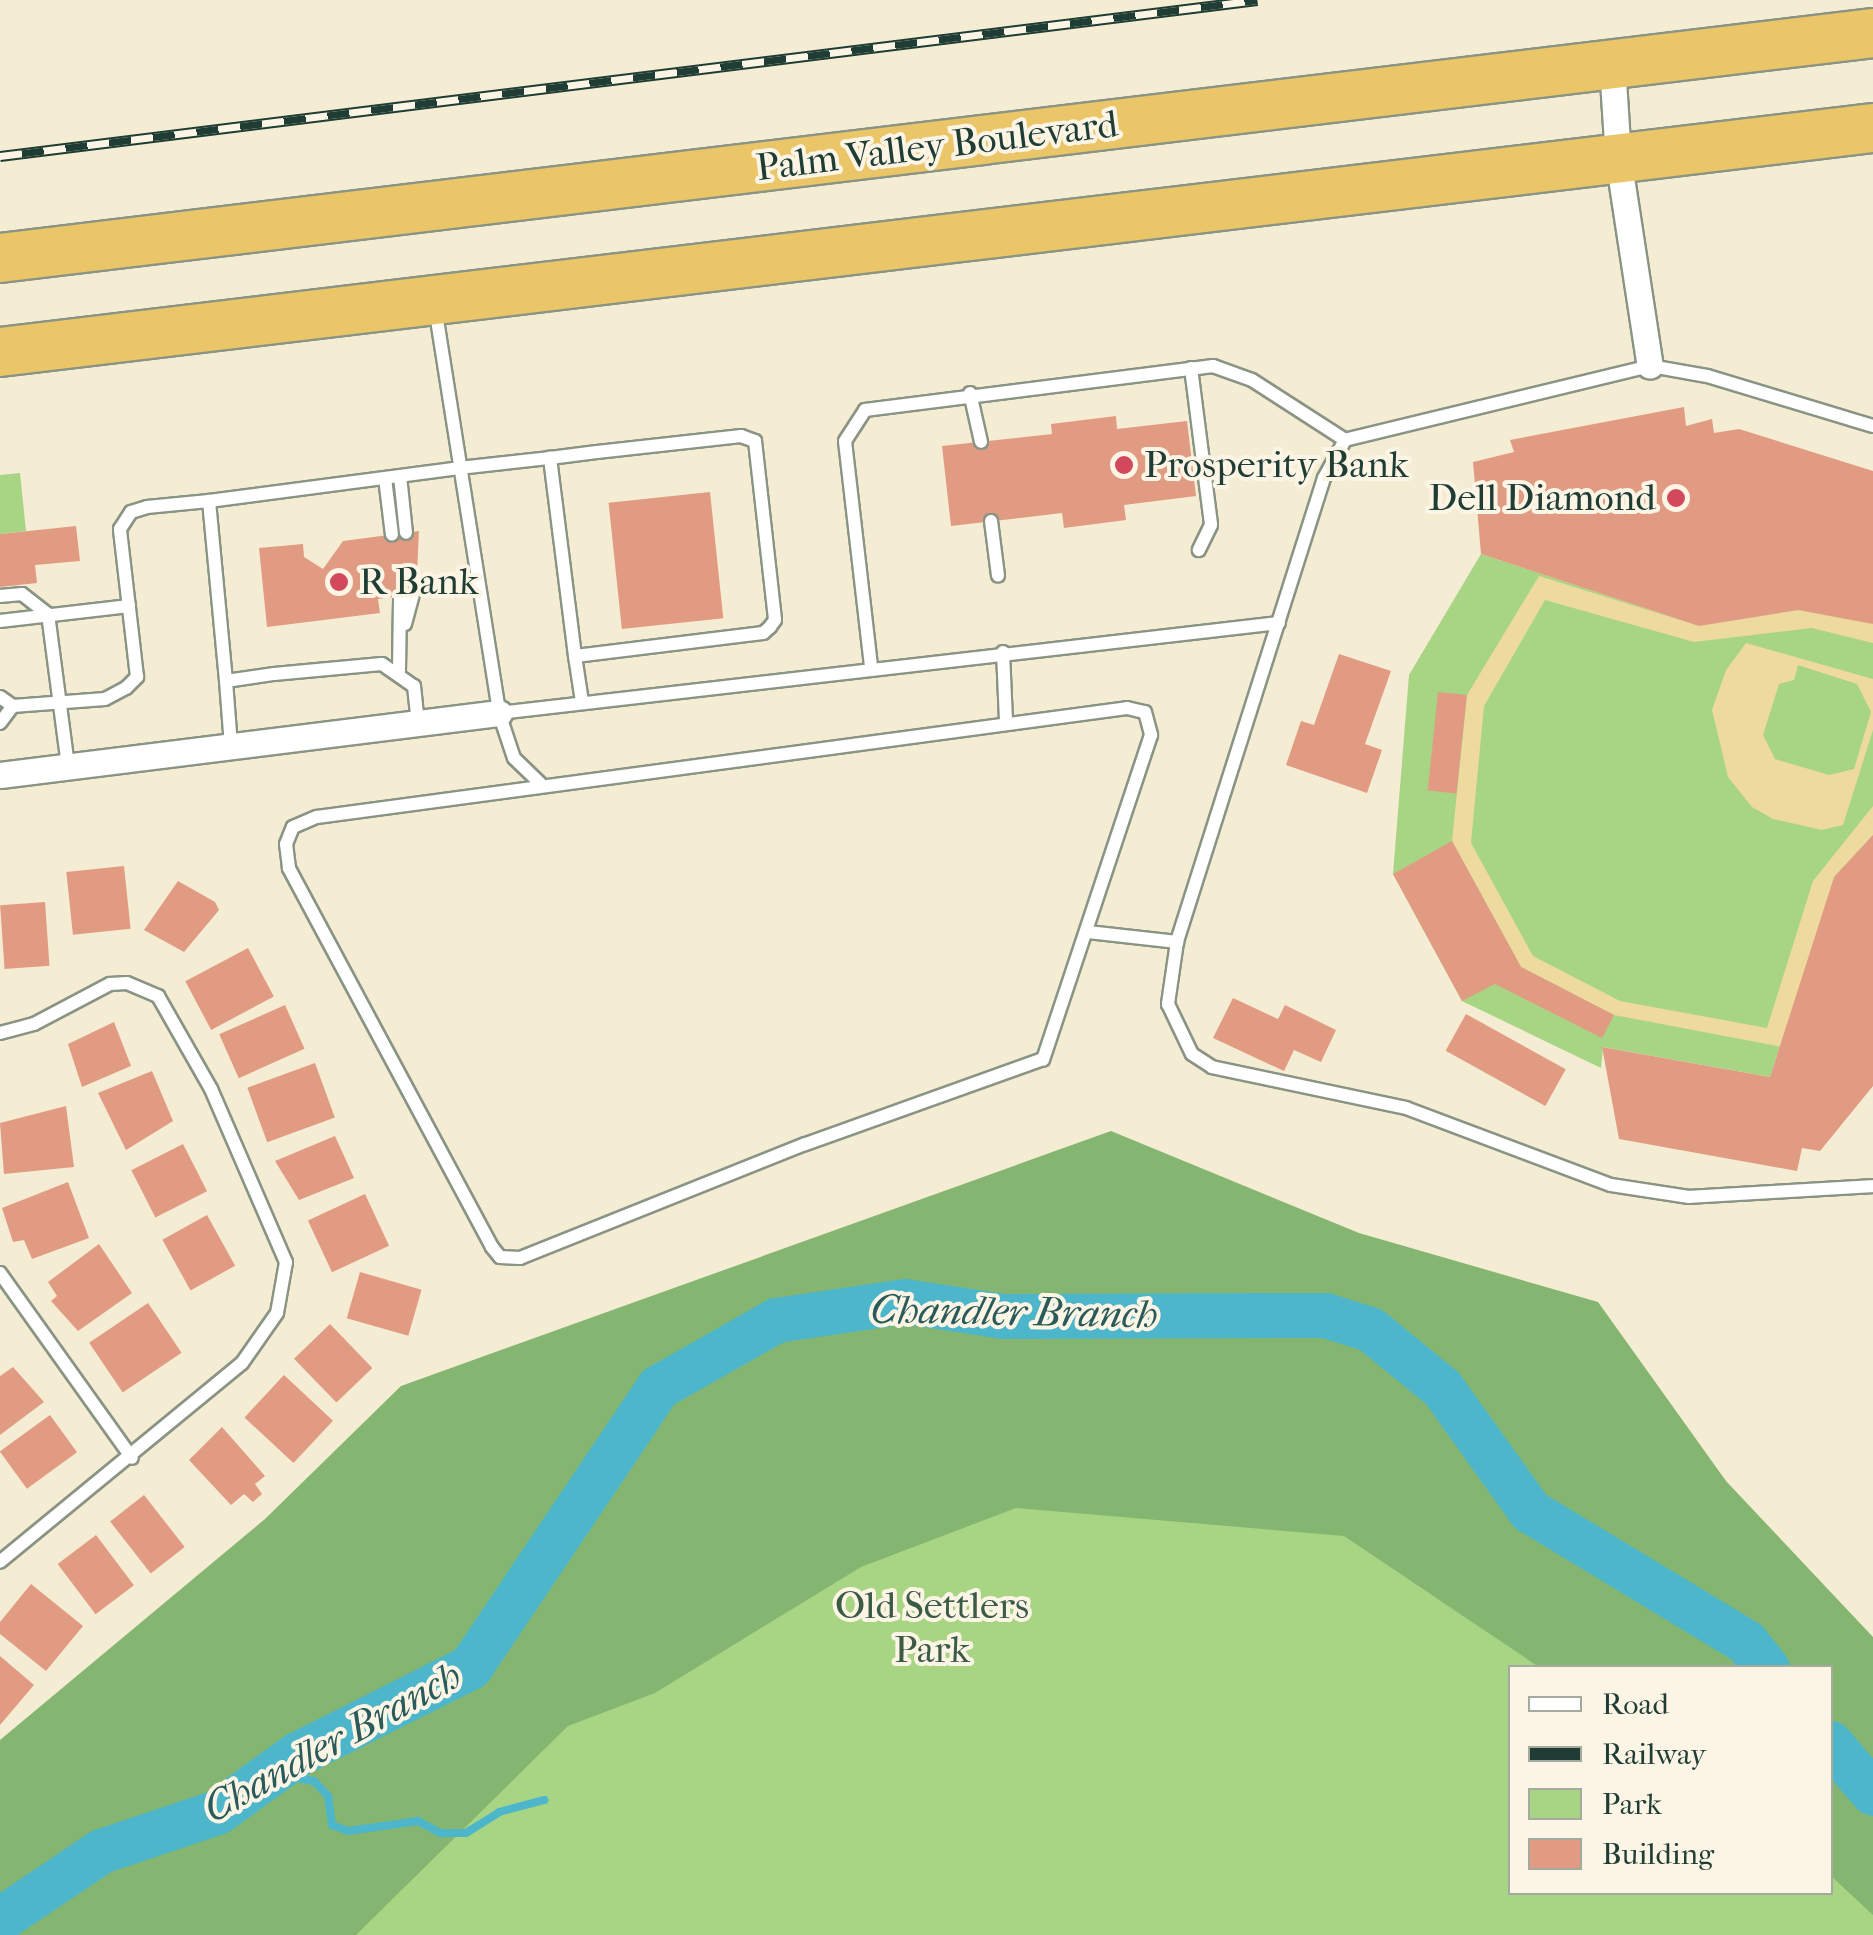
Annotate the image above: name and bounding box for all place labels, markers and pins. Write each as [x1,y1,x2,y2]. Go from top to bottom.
place label: Prosperity Bank [1144,442,1409,488]
marker: Prosperity Bank [1113,454,1135,476]
place label: Dell Diamond [1428,475,1656,521]
marker: Dell Diamond [1665,487,1687,509]
place label: R Bank [359,559,479,605]
marker: R Bank [328,571,350,593]

